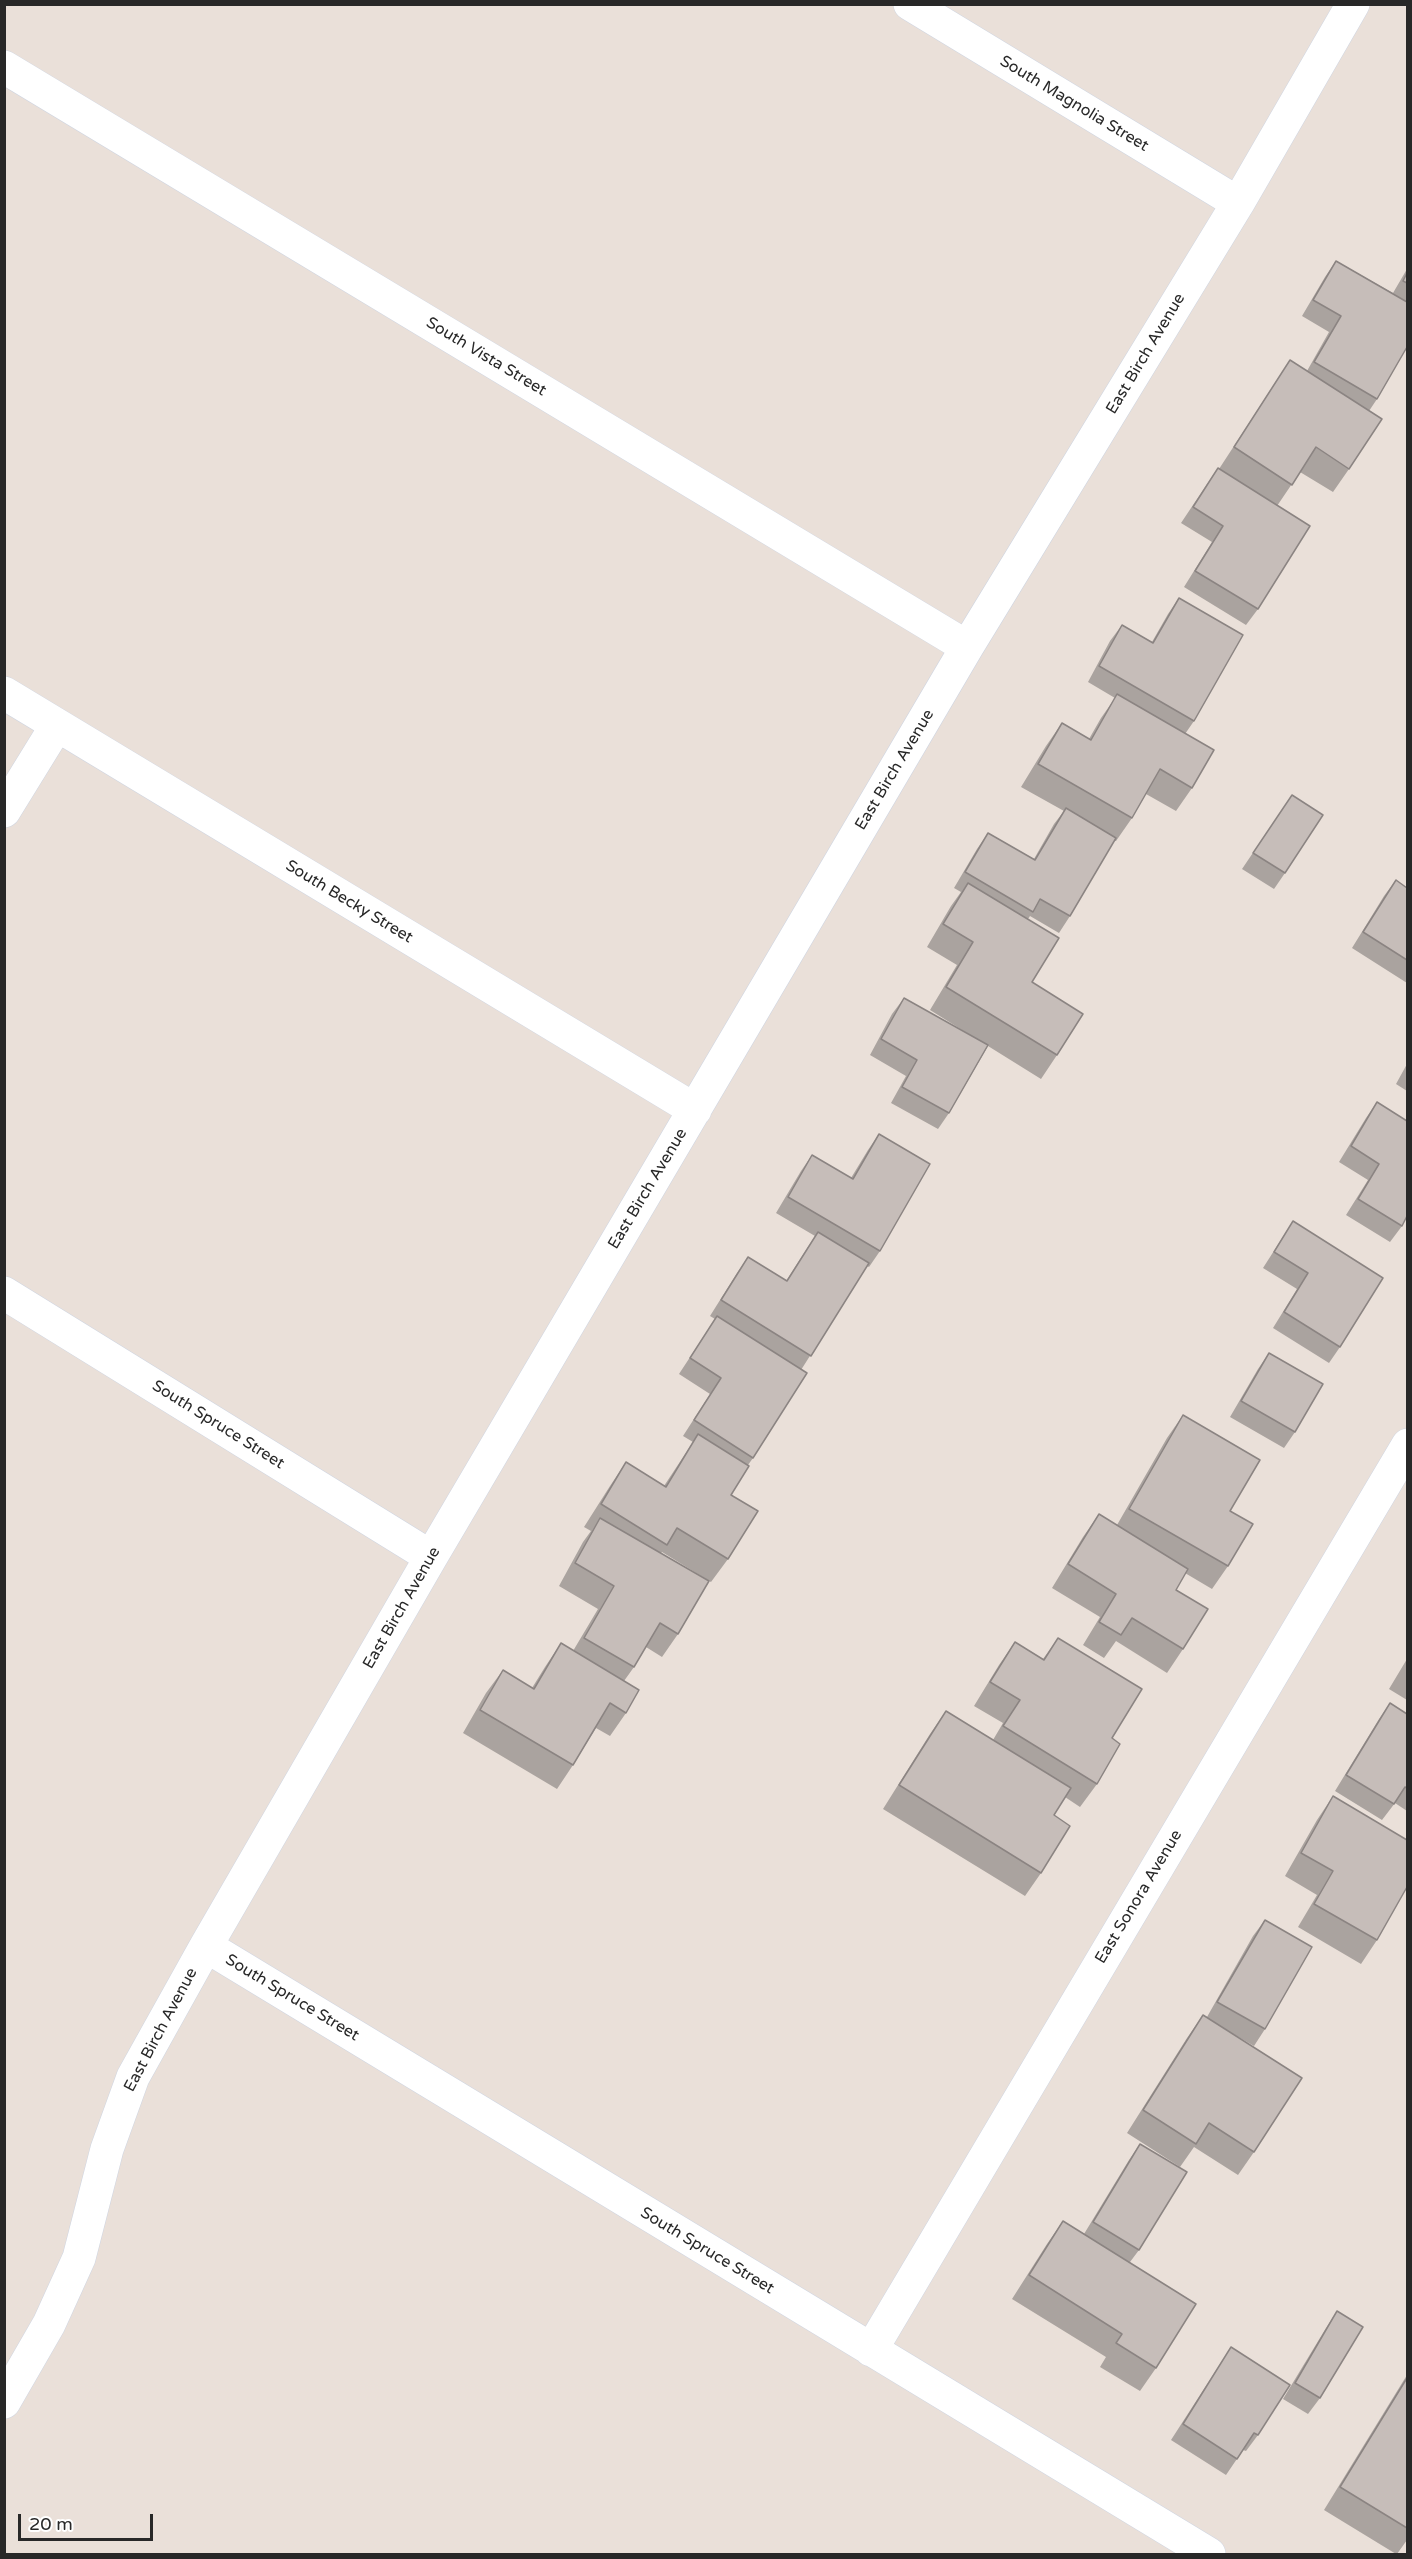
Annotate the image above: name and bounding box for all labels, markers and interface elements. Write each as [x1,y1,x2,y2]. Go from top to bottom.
street label: South Magnolia Street [996,52,1152,156]
street label: East Birch Avenue [1102,290,1190,418]
street label: South Vista Street [422,314,550,400]
street label: East Birch Avenue [851,706,939,834]
street label: South Becky Street [282,856,416,948]
street label: East Birch Avenue [604,1125,692,1253]
street label: South Spruce Street [148,1376,288,1474]
street label: East Birch Avenue [359,1544,445,1672]
street label: East Sonora Avenue [1091,1827,1187,1967]
street label: South Spruce Street [222,1951,362,2045]
street label: East Birch Avenue [120,1965,202,2095]
street label: South Spruce Street [637,2204,777,2298]
scale bar [21,2502,156,2540]
text: 20 m [29,2513,73,2535]

